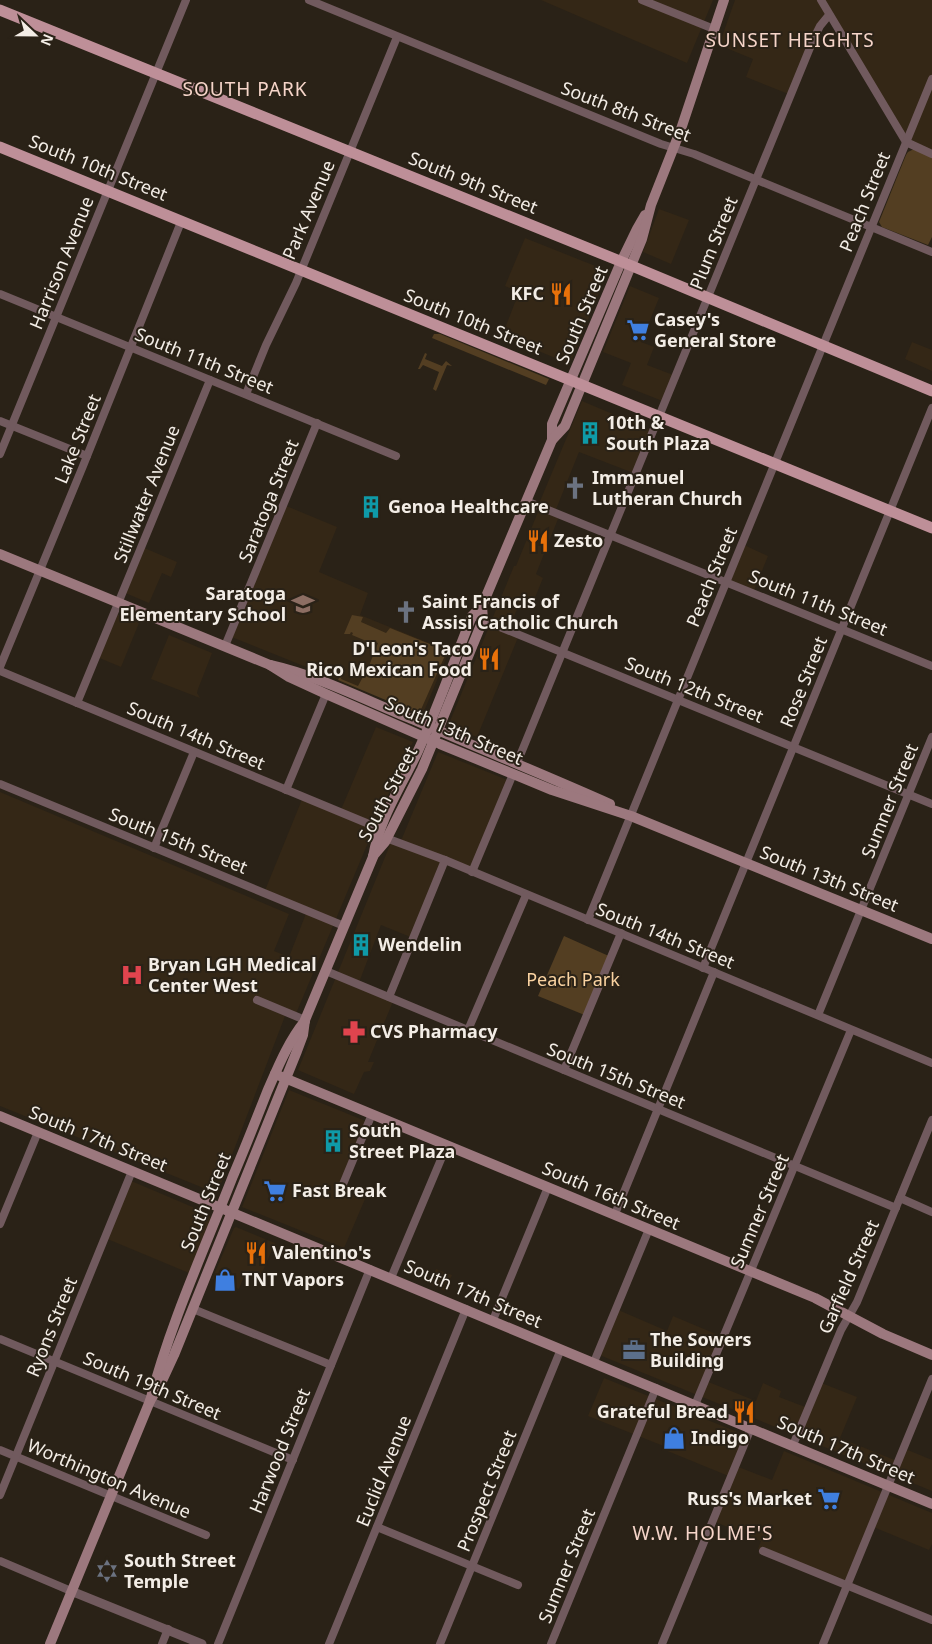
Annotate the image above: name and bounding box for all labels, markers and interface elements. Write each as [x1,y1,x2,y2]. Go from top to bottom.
north arrow [10,10,60,60]
district label: SUNSET HEIGHTS [705,27,875,53]
text: N [37,31,58,49]
street label: South 8th Street [558,75,695,147]
district label: SOUTH PARK [182,76,308,102]
street label: South 10th Street [26,128,172,206]
street label: South 9th Street [405,145,542,219]
street label: Peach Street [833,148,895,255]
street label: Park Avenue [276,156,340,263]
street label: Plum Street [684,192,743,293]
street label: Harrison Avenue [23,193,99,333]
street label: South Street [550,261,613,367]
place label: KFC [511,281,544,305]
restaurant icon: KFC [548,281,574,307]
street label: South 10th Street [401,282,547,360]
place label: Casey's General Store [654,307,776,352]
supermarket icon: Casey's General Store [625,317,651,343]
street label: South 11th Street [132,321,278,399]
street label: Lake Street [48,390,106,487]
place label: 10th & South Plaza [606,410,710,455]
building icon: 10th & South Plaza [577,420,603,446]
street label: Stillwater Avenue [108,421,185,566]
street label: Saratoga Street [232,435,304,566]
place label: Immanuel Lutheran Church [592,465,743,510]
church icon: Immanuel Lutheran Church [562,475,588,501]
building icon: Genoa Healthcare [358,494,384,520]
place label: Genoa Healthcare [388,494,549,518]
street label: Peach Street [680,523,742,630]
restaurant icon: Zesto [525,528,551,554]
place label: Zesto [554,528,603,552]
street label: South 11th Street [746,563,892,641]
place label: Saratoga Elementary School [119,581,286,626]
place label: Saint Francis of Assisi Catholic Church [422,589,618,634]
school or university icon: Saratoga Elementary School [290,591,316,617]
church icon: Saint Francis of Assisi Catholic Church [393,599,419,625]
street label: Rose Street [774,632,832,731]
place label: D'Leon's Taco Rico Mexican Food [306,636,472,681]
restaurant icon: D'Leon's Taco Rico Mexican Food [476,646,502,672]
street label: South 12th Street [622,650,768,728]
street label: South 13th Street [382,690,527,770]
street label: South 14th Street [124,695,269,775]
street label: Sumner Street [855,739,923,861]
street label: South Street [352,741,422,845]
street label: South 15th Street [106,801,252,879]
street label: South 13th Street [757,839,903,917]
street label: South 14th Street [593,896,739,974]
building icon: Wendelin [348,932,374,958]
place label: Wendelin [378,932,462,956]
place label: Bryan LGH Medical Center West [148,952,317,997]
hospital icon: Bryan LGH Medical Center West [119,962,145,988]
park label: Peach Park [526,967,620,991]
pharmacy icon: CVS Pharmacy [341,1019,367,1045]
place label: CVS Pharmacy [370,1019,498,1043]
street label: South 15th Street [544,1036,690,1114]
street label: South 17th Street [26,1099,172,1177]
place label: South Street Plaza [349,1118,455,1163]
building icon: South Street Plaza [320,1128,346,1154]
street label: South Street [174,1148,236,1255]
street label: Sumner Street [724,1150,794,1271]
street label: South 16th Street [539,1155,684,1235]
supermarket icon: Fast Break [262,1178,288,1204]
place label: Fast Break [292,1178,387,1202]
street label: Garfield Street [812,1215,884,1337]
restaurant icon: Valentino's [243,1240,269,1266]
place label: Valentino's [272,1240,371,1264]
street label: South 17th Street [401,1253,546,1333]
shop icon: TNT Vapors [212,1267,238,1293]
place label: TNT Vapors [242,1267,344,1291]
street label: Ryons Street [20,1273,82,1380]
place label: The Sowers Building [650,1327,752,1372]
office icon: The Sowers Building [621,1337,647,1363]
street label: South 19th Street [80,1345,225,1425]
street label: Harwood Street [243,1384,315,1517]
place label: Grateful Bread [597,1399,728,1423]
restaurant icon: Grateful Bread [731,1399,757,1425]
street label: South 17th Street [774,1409,919,1489]
street label: Euclid Avenue [350,1411,416,1530]
shop icon: Indigo [661,1425,687,1451]
place label: Indigo [691,1425,749,1449]
street label: Prospect Street [451,1426,522,1555]
street label: Worthington Avenue [24,1433,195,1523]
place label: Russ's Market [687,1486,812,1510]
supermarket icon: Russ's Market [816,1486,842,1512]
street label: Sumner Street [532,1504,600,1626]
district label: W.W. HOLME'S [633,1520,773,1546]
place label: South Street Temple [124,1548,236,1593]
synagogue icon: South Street Temple [94,1558,120,1584]

